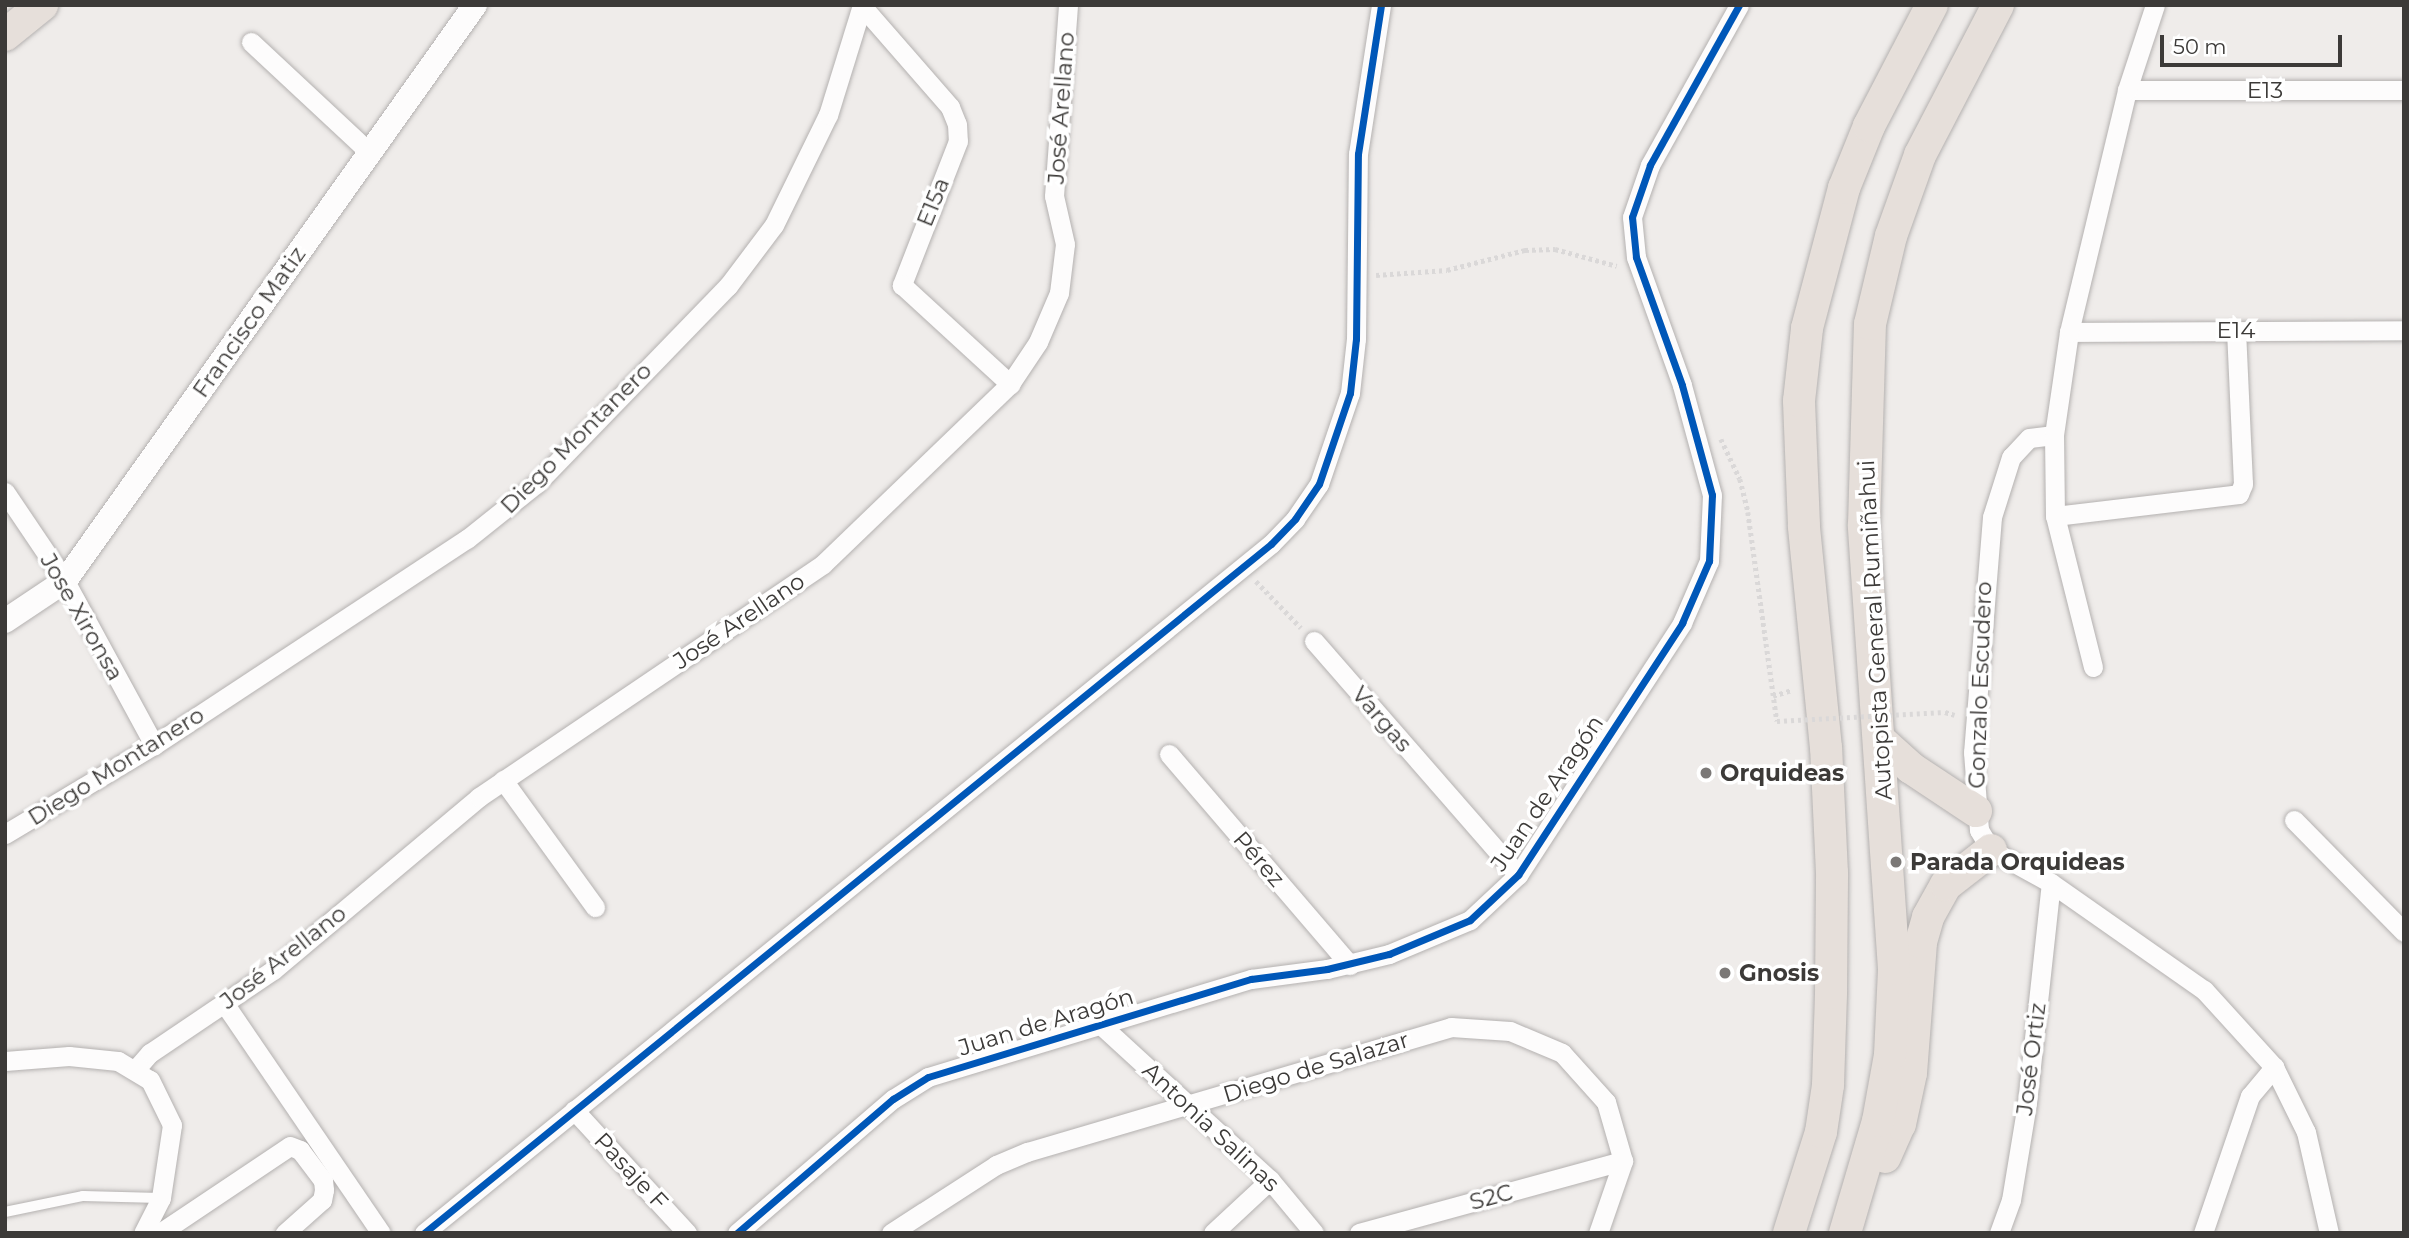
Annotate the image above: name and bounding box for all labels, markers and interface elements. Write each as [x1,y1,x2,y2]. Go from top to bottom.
scale bar [2164,21,2346,65]
street label: José Arellano [1042,31,1080,185]
text: 50 m [2173,34,2227,59]
street label: E13 [2247,76,2283,104]
street label: E15a [911,174,955,230]
street label: Francisco Matiz [187,241,311,403]
street label: E14 [2217,316,2255,344]
street label: Diego Montanero [495,357,657,519]
street label: Autopista General Rumiñahui [1852,459,1898,801]
street label: Jose Xironsa [35,549,129,685]
street label: José Arellano [668,567,810,675]
street label: Gonzalo Escudero [1963,581,1997,789]
street label: Vargas [1346,681,1418,757]
street label: Diego Montanero [23,701,209,831]
street label: Juan de Aragón [1485,710,1609,876]
place label: Orquideas [1720,759,1844,787]
marker: Orquideas [1698,765,1714,781]
street label: Pérez [1227,826,1291,892]
place label: Parada Orquideas [1910,848,2125,876]
marker: Parada Orquideas [1888,854,1904,870]
street label: José Arellano [214,899,352,1015]
place label: Gnosis [1739,959,1819,987]
marker: Gnosis [1717,965,1733,981]
street label: Juan de Aragón [955,982,1137,1062]
street label: José Ortiz [2010,1001,2052,1117]
street label: Diego de Salazar [1220,1026,1412,1108]
street label: Antonia Salinas [1137,1057,1285,1197]
street label: Pasaje F [588,1127,674,1215]
street label: S2C [1466,1178,1516,1216]

